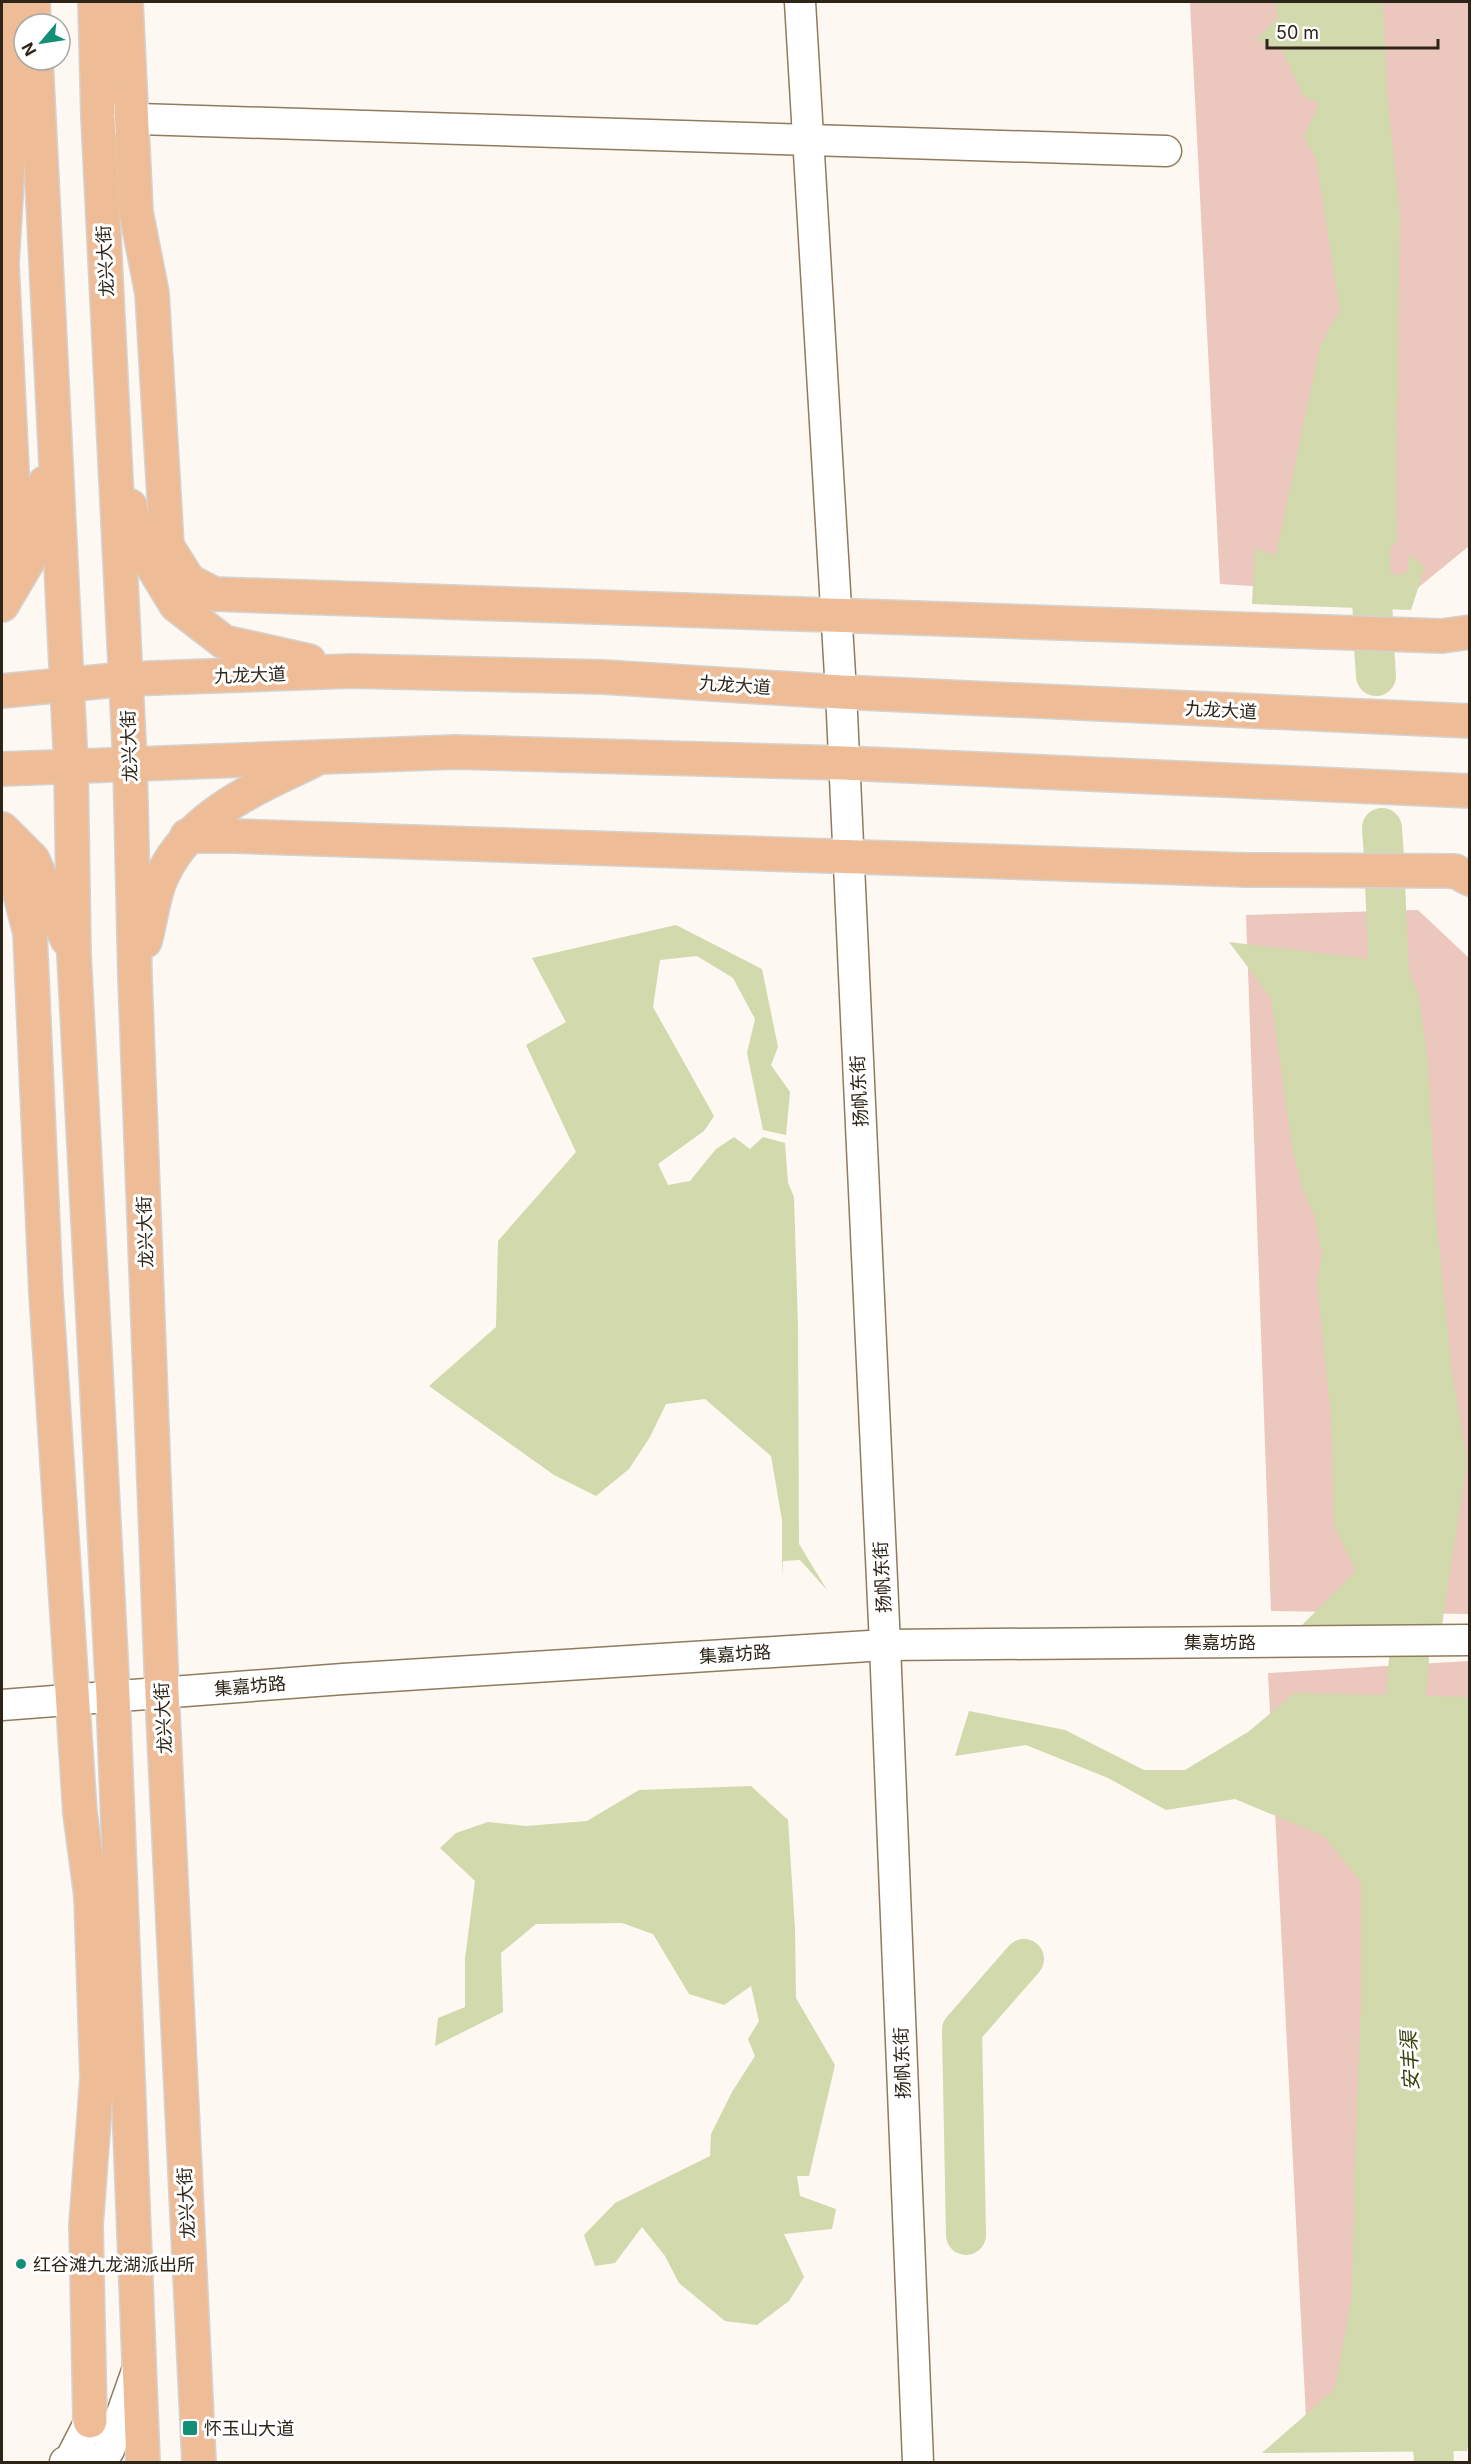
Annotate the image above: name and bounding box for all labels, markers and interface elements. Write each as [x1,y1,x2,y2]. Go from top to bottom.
north arrow [12,12,72,72]
scale bar [1267,12,1438,50]
text: 50 m [1276,22,1319,43]
text: N [17,39,41,59]
street label: 龙兴大街 [93,224,117,298]
street label: 九龙大道 [214,663,286,687]
street label: 九龙大道 [698,672,772,698]
street label: 九龙大道 [1184,698,1258,722]
street label: 龙兴大街 [117,710,141,782]
street label: 扬帆东街 [847,1054,871,1128]
street label: 龙兴大街 [133,1196,157,1268]
street label: 扬帆东街 [870,1540,894,1614]
street label: 集嘉坊路 [1184,1632,1256,1653]
street label: 集嘉坊路 [698,1641,772,1667]
street label: 集嘉坊路 [213,1672,287,1700]
street label: 龙兴大街 [151,1681,175,1755]
street label: 扬帆东街 [890,2027,914,2099]
water label: 安丰渠 [1396,2027,1424,2092]
street label: 龙兴大街 [174,2166,198,2240]
place label: 红谷滩九龙湖派出所 [33,2254,195,2275]
marker: 红谷滩九龙湖派出所 [14,2257,28,2271]
place label: 怀玉山大道 [204,2418,294,2439]
marker: 怀玉山大道 [181,2419,199,2437]

